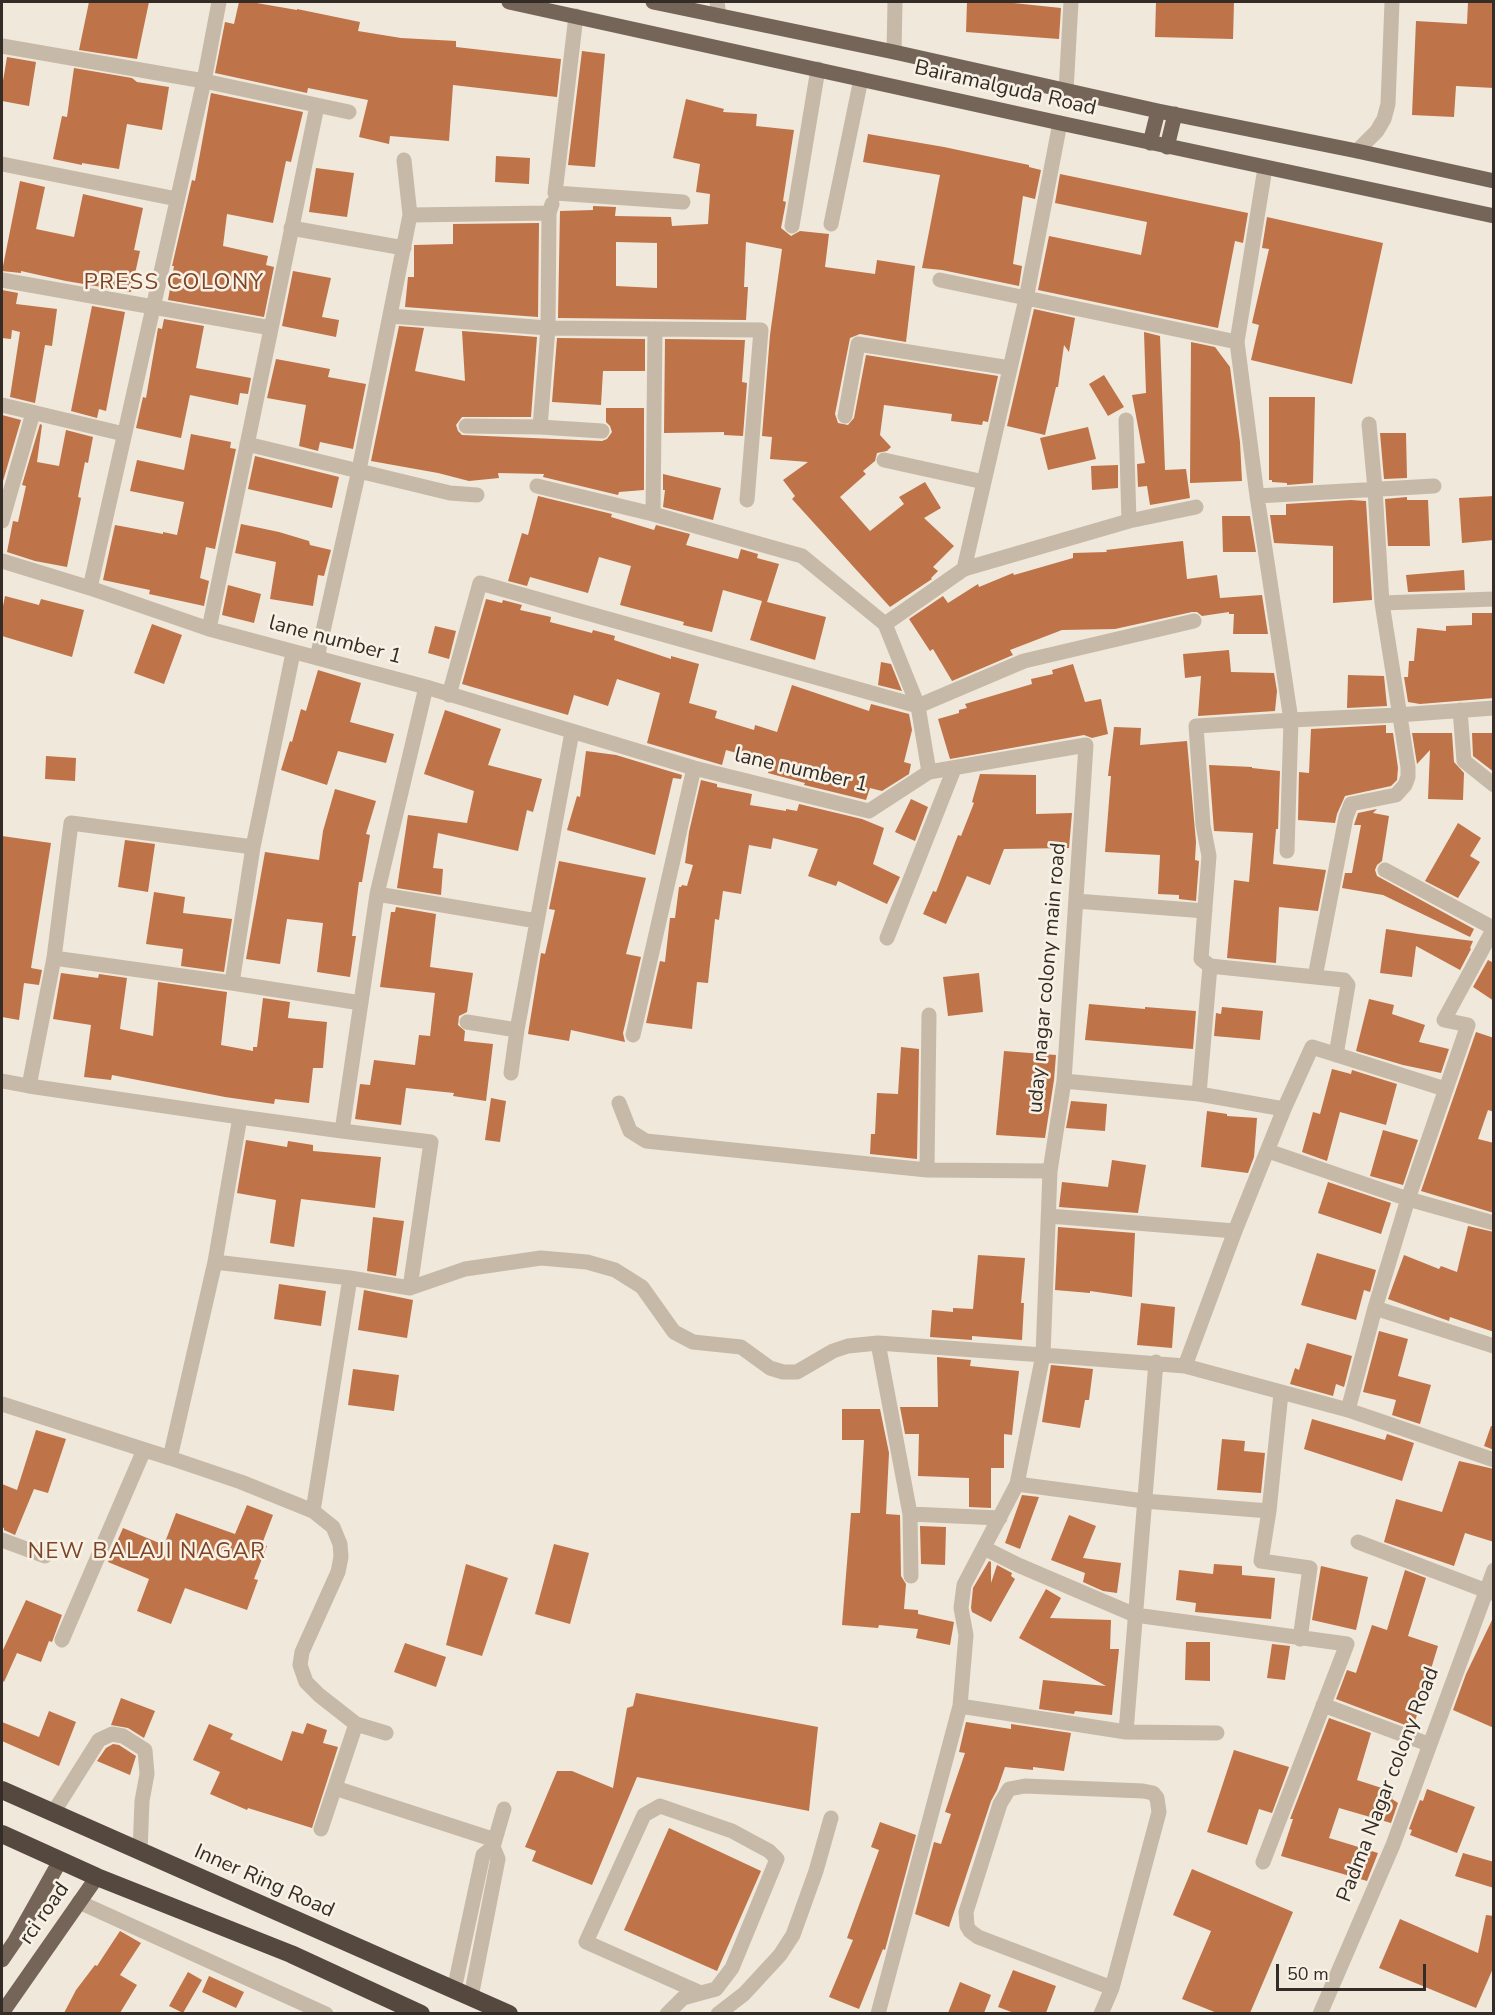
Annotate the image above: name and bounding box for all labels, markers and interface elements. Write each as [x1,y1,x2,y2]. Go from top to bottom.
street label: Bairamalguda Road [912,56,1098,122]
district label: PRESS COLONY [84,271,264,297]
street label: lane number 1 [266,611,404,671]
street label: lane number 1 [732,743,870,799]
street label: uday nagar colony main road [1024,842,1072,1114]
district label: NEW BALAJI NAGAR [28,1540,266,1566]
street label: Padma Nagar colony Road [1333,1664,1445,1906]
street label: Inner Ring Road [190,1840,338,1924]
street label: rci road [15,1878,75,1950]
scale bar [1279,1952,1429,1990]
text: 50 m [1287,1962,1329,1986]

